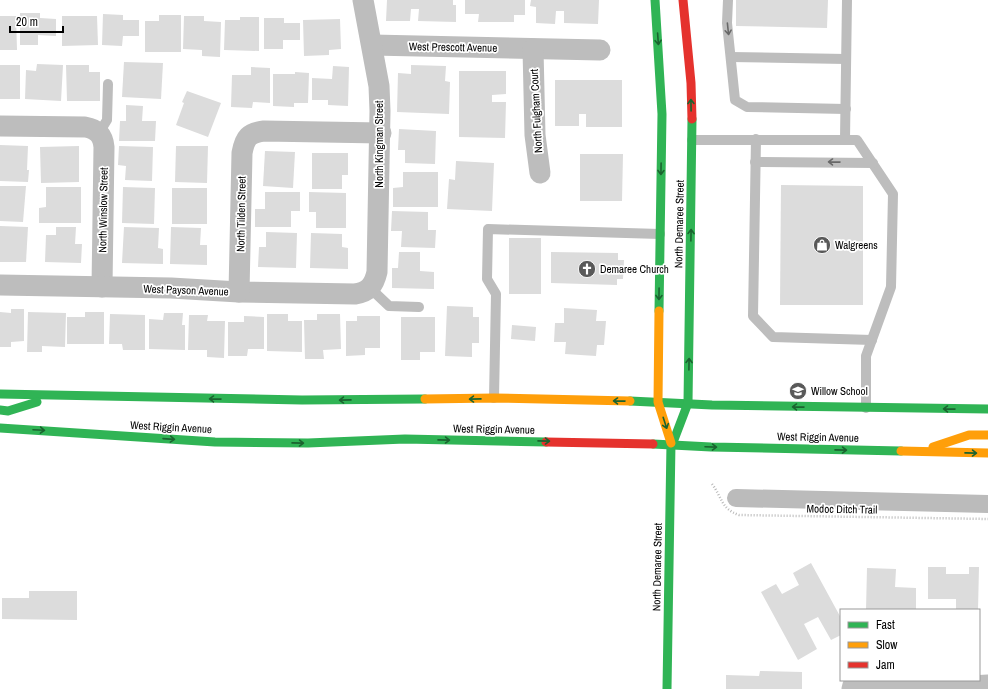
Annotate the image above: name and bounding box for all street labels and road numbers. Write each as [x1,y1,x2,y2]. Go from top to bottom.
street label: West Prescott Avenue [409,39,497,55]
street label: North Fulgham Court [527,68,545,153]
street label: North Kingman Street [372,100,386,188]
street label: North Winslow Street [95,167,111,253]
street label: North Tilden Street [233,175,249,252]
street label: North Demaree Street [671,179,687,268]
street label: West Payson Avenue [143,282,229,298]
street label: West Riggin Avenue [130,418,212,436]
street label: West Riggin Avenue [453,421,535,437]
street label: West Riggin Avenue [777,429,859,445]
street label: Modoc Ditch Trail [807,501,877,517]
street label: North Demaree Street [649,522,665,611]

